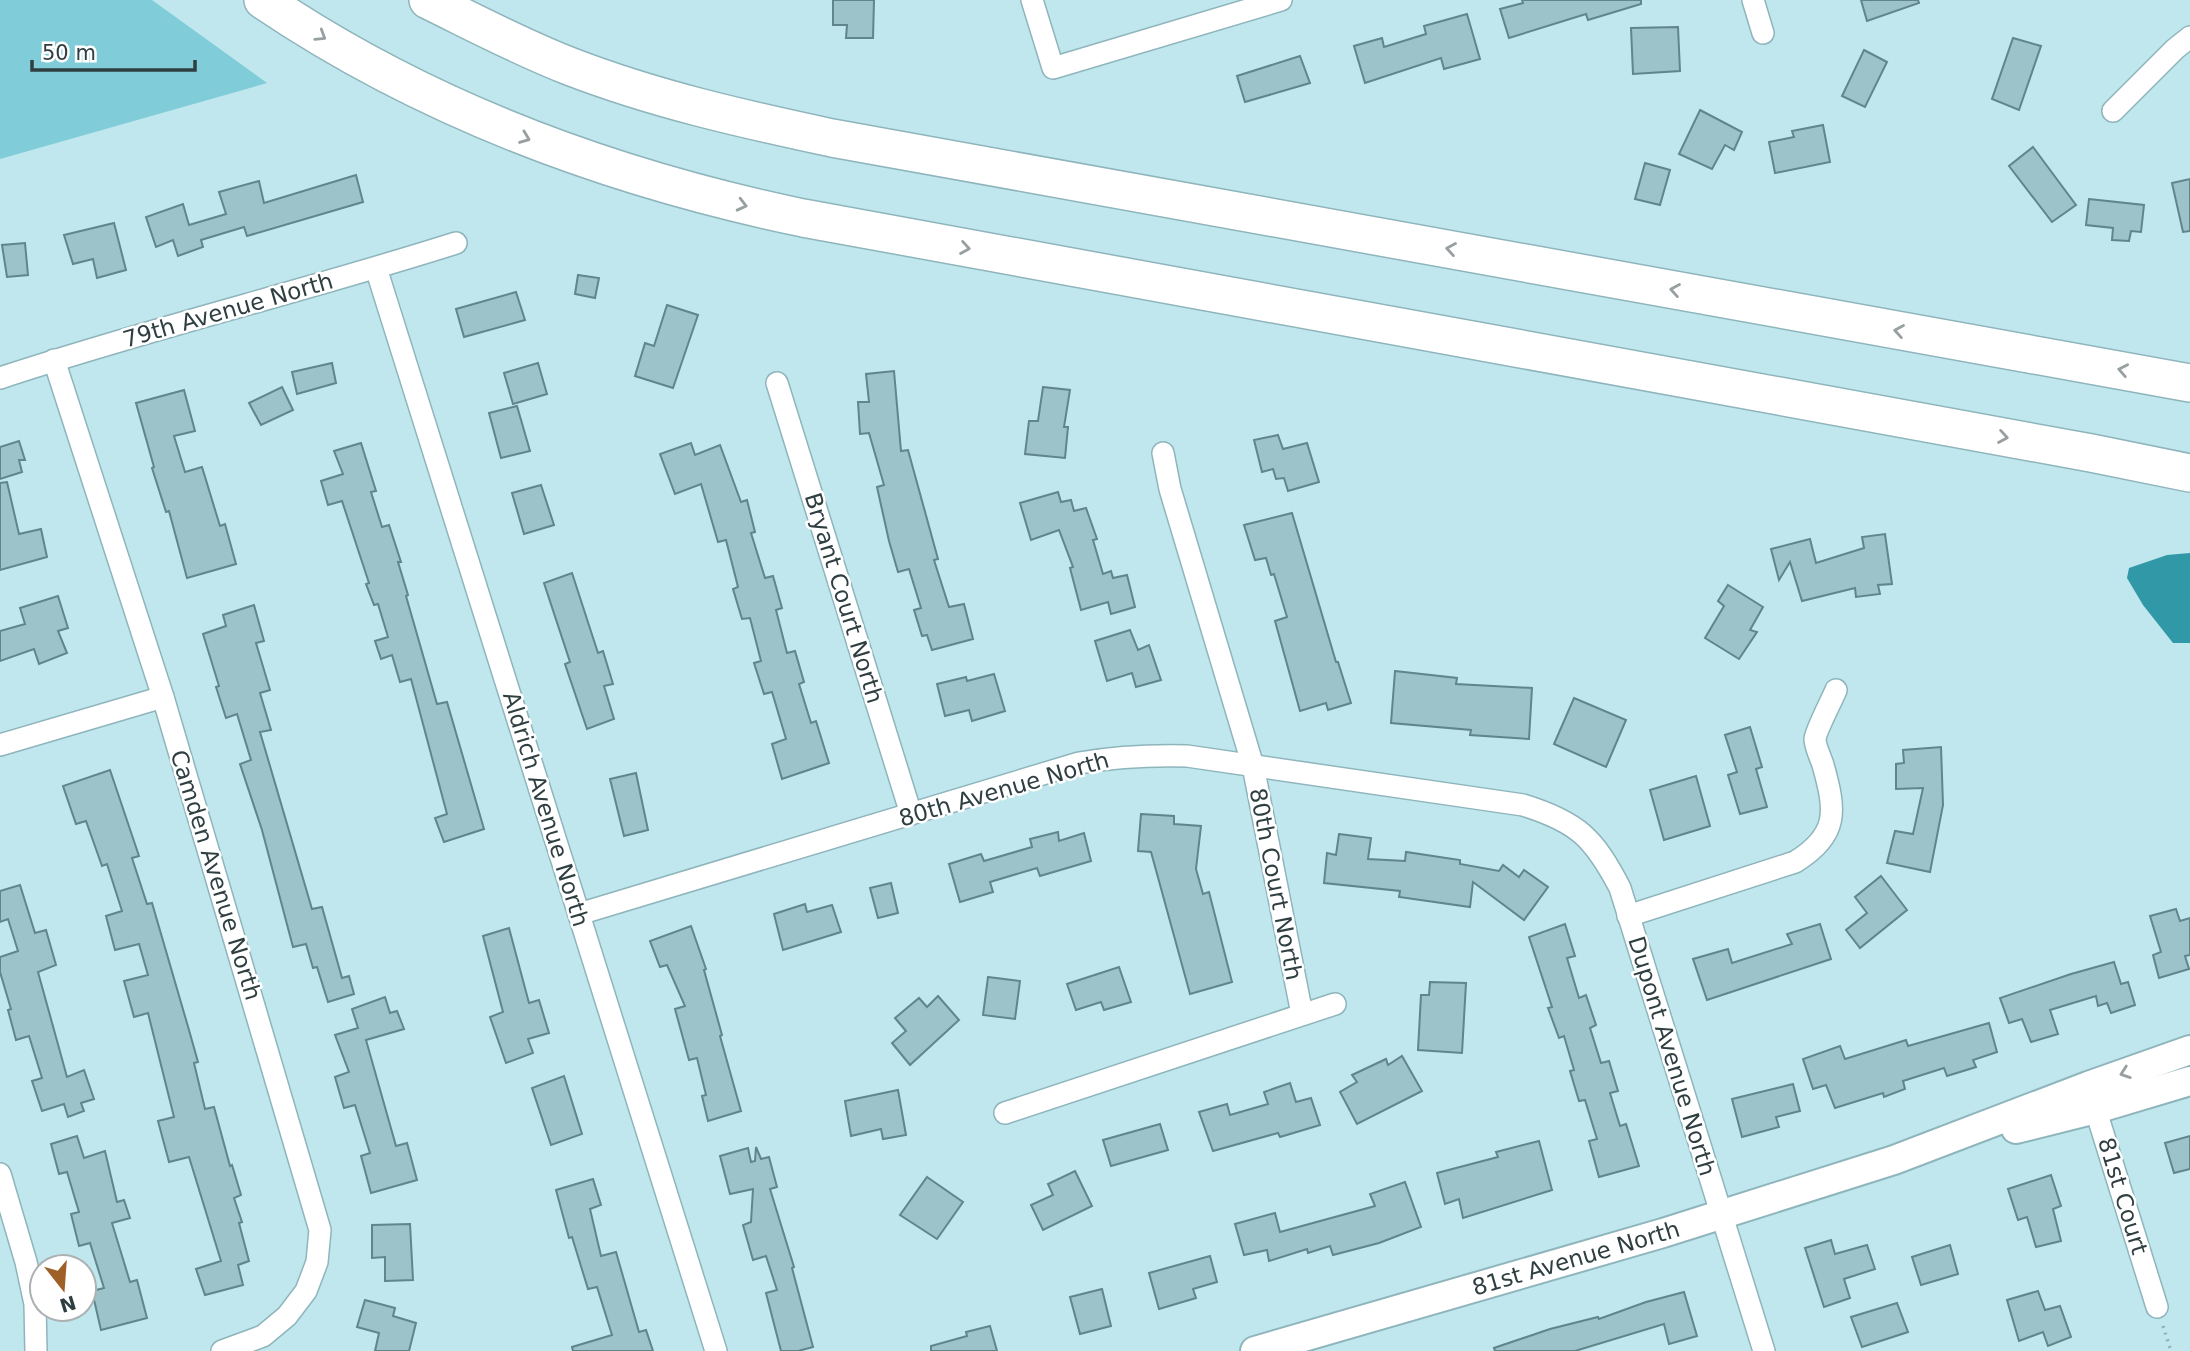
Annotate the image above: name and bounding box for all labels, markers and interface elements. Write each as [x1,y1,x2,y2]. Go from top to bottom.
scale bar [32,28,194,72]
one-way arrow [314,28,327,41]
text: 50 m [42,41,96,65]
one-way arrow [518,129,530,143]
one-way arrow [735,197,747,211]
one-way arrow [959,239,971,254]
one-way arrow [1445,242,1457,257]
street label: 79th Avenue North [120,268,336,352]
one-way arrow [1669,283,1681,298]
one-way arrow [1893,324,1905,339]
one-way arrow [2117,363,2129,378]
one-way arrow [1997,429,2009,444]
street label: Bryant Court North [800,490,888,706]
street label: Aldrich Avenue North [498,688,594,930]
street label: Camden Avenue North [166,747,266,1003]
street label: 80th Avenue North [896,747,1112,831]
street label: 80th Court North [1245,786,1307,982]
street label: Dupont Avenue North [1623,933,1721,1179]
one-way arrow [2120,1065,2132,1079]
street label: 81st Court [2093,1134,2153,1258]
street label: 81st Avenue North [1469,1216,1683,1301]
north arrow [28,1253,98,1323]
text: N [57,1291,79,1317]

